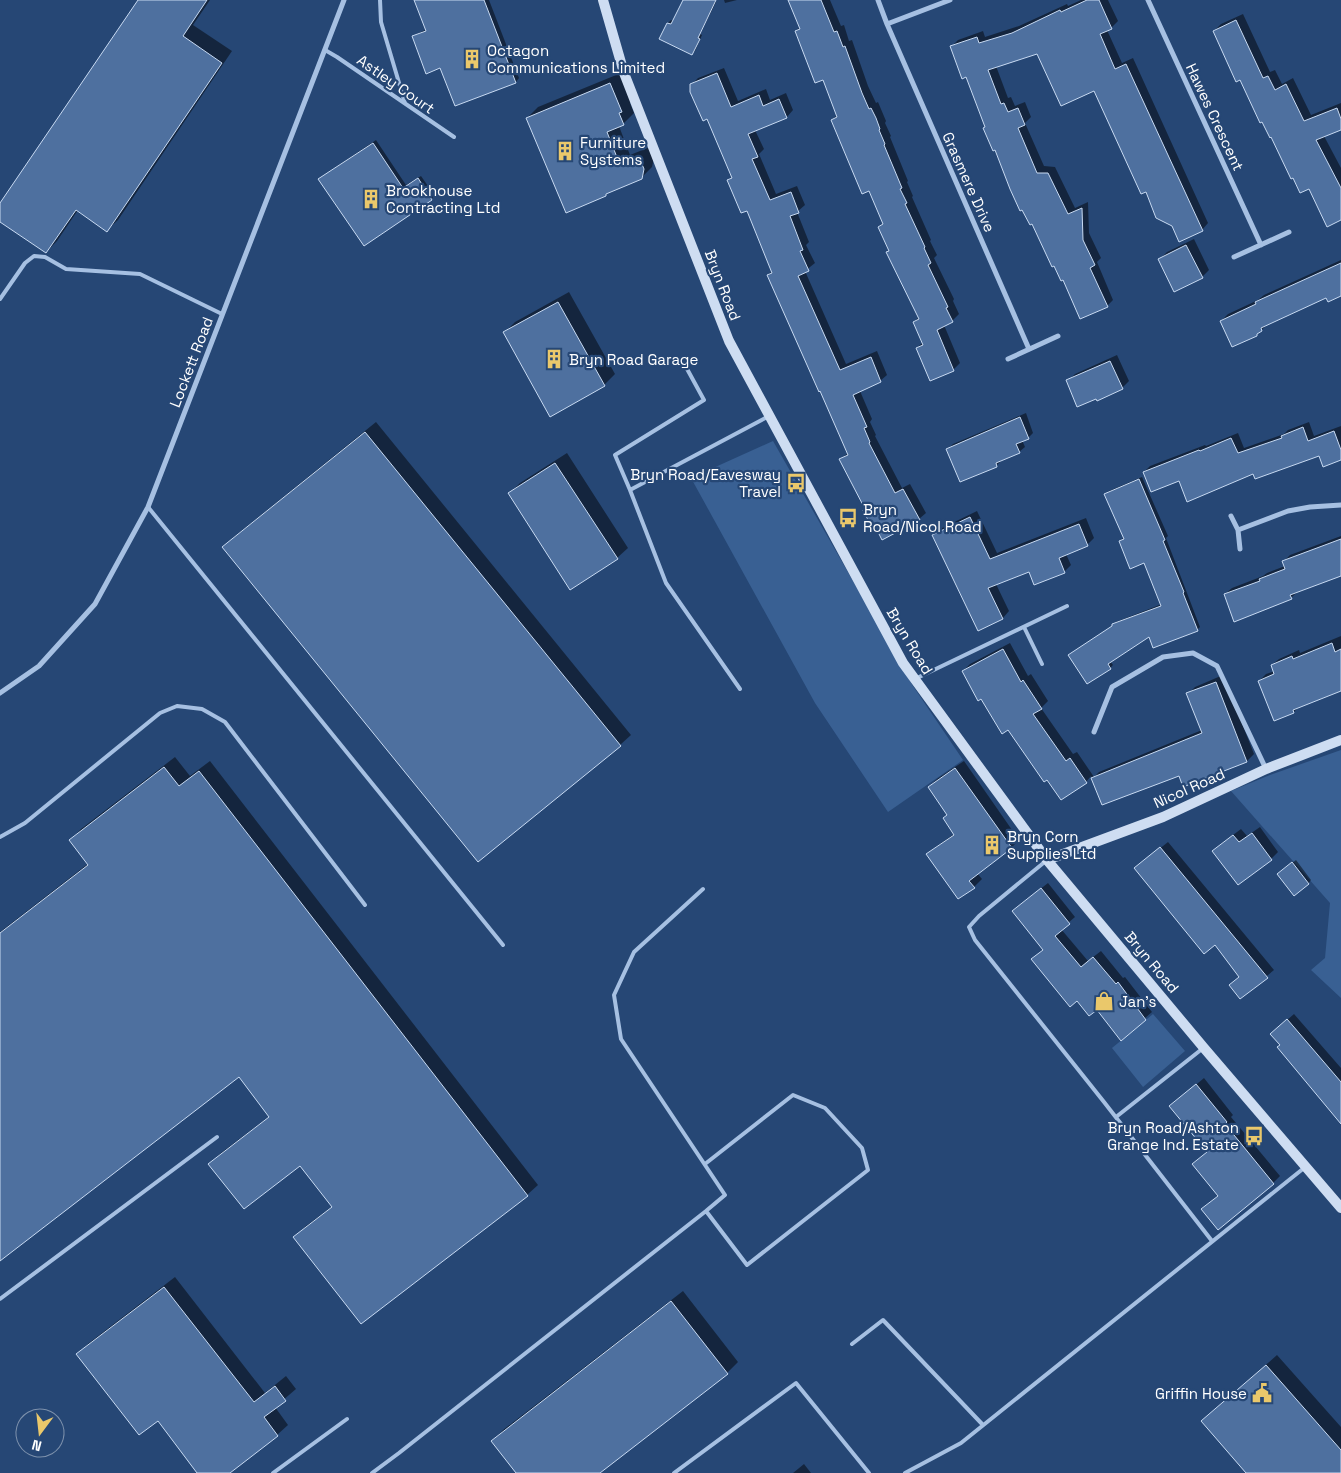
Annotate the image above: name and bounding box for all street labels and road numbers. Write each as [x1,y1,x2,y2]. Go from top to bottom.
street label: Astley Court [354,50,439,118]
street label: Hawes Crescent [1182,60,1248,174]
street label: Grasmere Drive [938,129,1000,235]
street label: Bryn Road [701,247,745,323]
street label: Lockett Road [165,314,217,410]
street label: Bryn Road [883,604,937,678]
street label: Nicol Road [1150,764,1228,812]
street label: Bryn Road [1121,927,1183,997]

